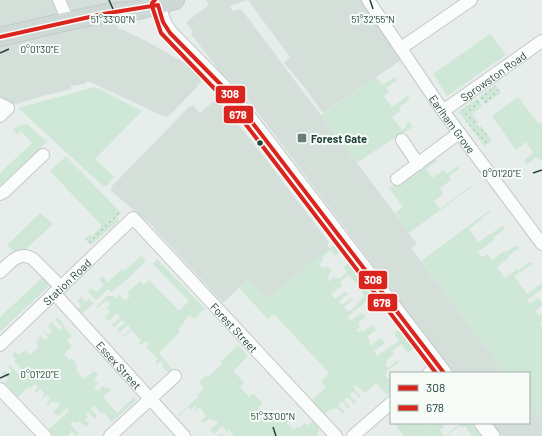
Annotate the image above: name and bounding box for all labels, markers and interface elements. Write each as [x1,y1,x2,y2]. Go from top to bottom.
text: 51°33'00"N [91,13,135,25]
text: 51°32'55"N [351,13,395,25]
text: 0°01'30"E [20,43,60,55]
street label: Sprowston Road [457,48,528,103]
line badge: 308 [215,85,246,104]
text: 308 [221,87,239,100]
street label: Earlham Grove [427,92,479,156]
line badge: 678 [223,105,254,124]
text: 678 [229,108,247,121]
marker: Forest Gate [296,132,308,144]
place label: Forest Gate [311,132,367,145]
unlabelled marker [255,138,265,148]
text: 0°01'20"E [482,167,522,179]
street label: Station Road [40,256,93,307]
line badge: 308 [358,270,388,290]
text: 308 [364,273,382,286]
line badge: 678 [367,293,398,312]
text: 678 [373,296,391,309]
street label: Forest Street [208,300,261,355]
street label: Essex Street [94,338,144,391]
text: 0°01'20"E [20,368,60,380]
legend [390,372,530,424]
text: 308 [426,380,445,394]
text: 678 [426,400,444,414]
text: 51°33'00"N [251,410,295,422]

